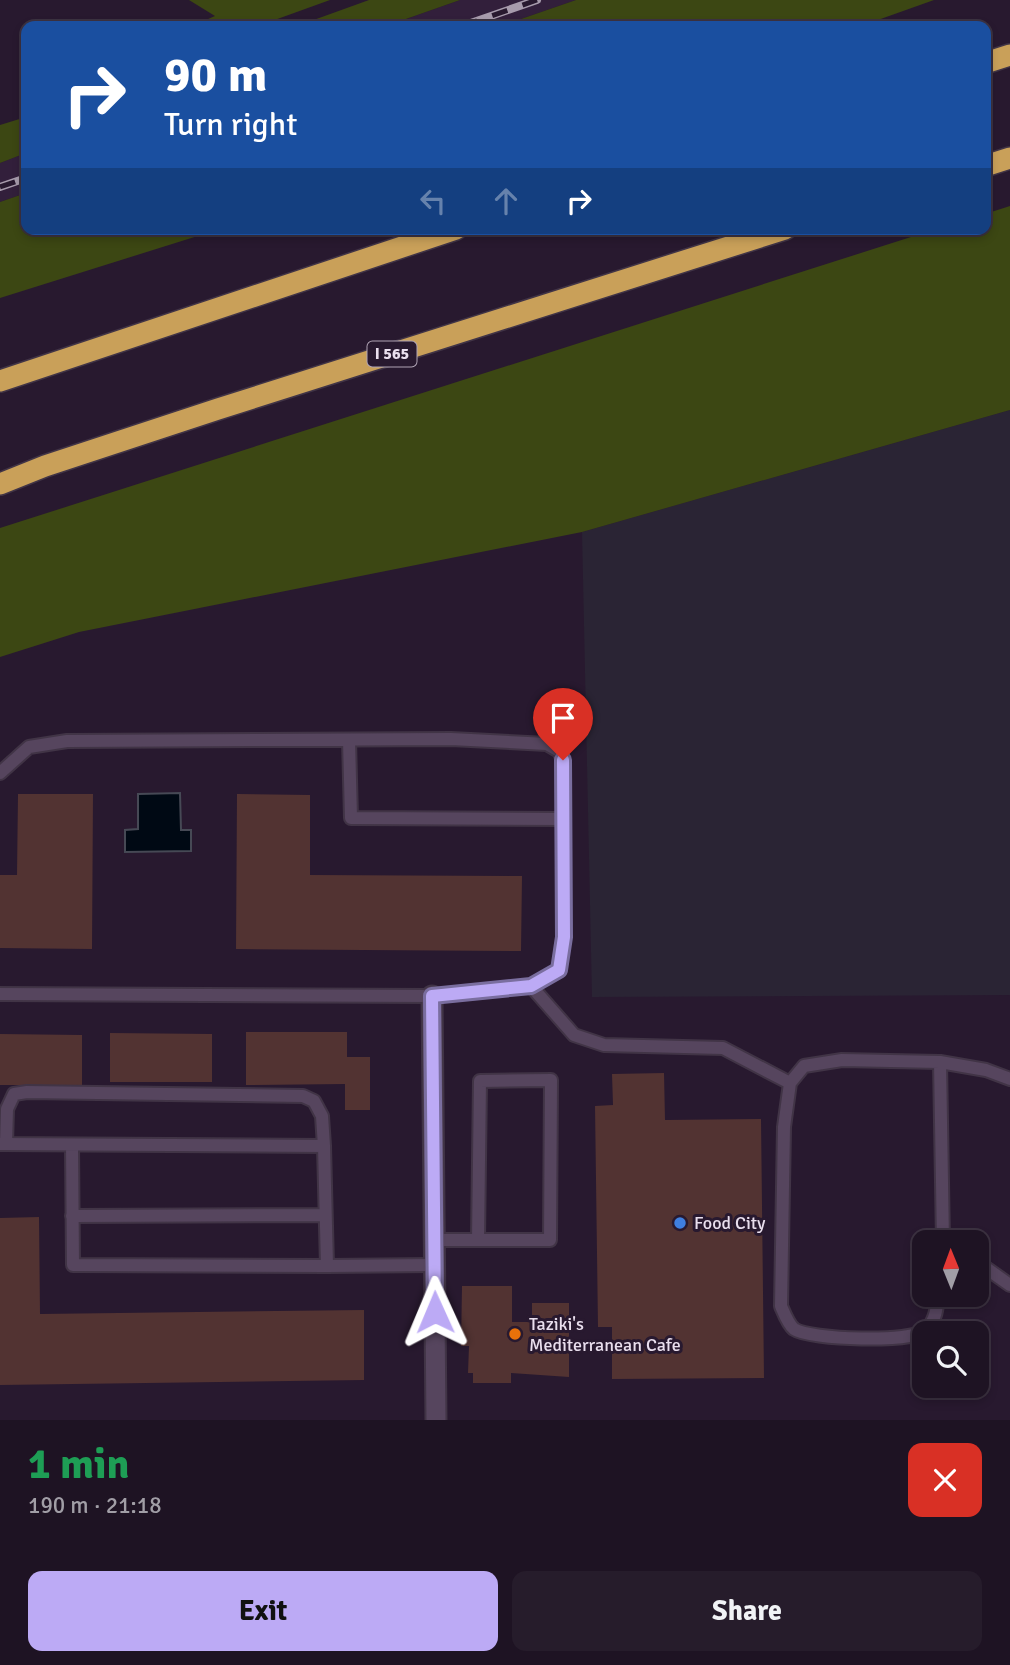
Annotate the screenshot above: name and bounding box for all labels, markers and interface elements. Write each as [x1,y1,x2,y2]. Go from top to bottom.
text: 90 m [164,45,267,105]
icon: right [49,49,140,140]
text: Turn right [164,105,297,144]
icon: left [414,182,452,220]
icon: ahead [487,182,525,220]
icon: right [560,182,598,220]
road number: I 565 [368,342,416,366]
pin [533,688,593,760]
icon: arrive [544,699,582,737]
place label: Food City [694,1212,766,1234]
marker: Food City [672,1215,688,1231]
north arrow [912,1230,989,1307]
map controls [912,1230,989,1398]
position arrow [398,1275,472,1349]
place label: Taziki's Mediterranean Cafe [529,1313,681,1356]
button: search [912,1321,989,1398]
marker: Taziki's Mediterranean Cafe [507,1326,523,1342]
text: 1 min [28,1439,129,1490]
button: close [908,1443,982,1517]
text: 190 m · 21:18 [28,1491,162,1520]
button: Exit [28,1571,498,1651]
button: Share [512,1571,982,1651]

